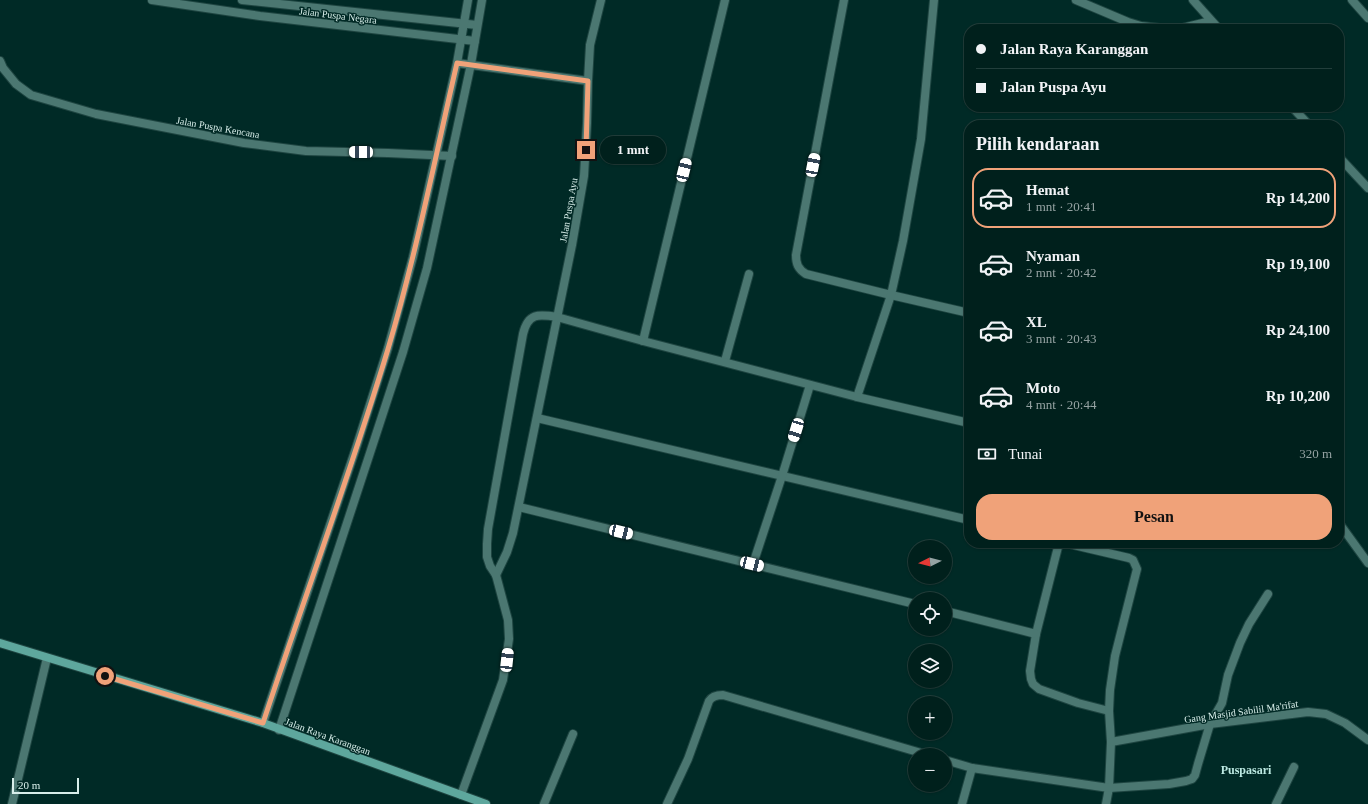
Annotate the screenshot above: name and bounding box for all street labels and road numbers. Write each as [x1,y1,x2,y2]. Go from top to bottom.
street label: Jalan Puspa Negara [298,5,378,26]
street label: Jalan Puspa Kencana [175,115,261,140]
street label: Jalan Puspa Ayu [557,177,580,243]
street label: Gang Masjid Sabilil Ma'rifat [1183,698,1299,725]
street label: Jalan Raya Karanggan [284,716,372,757]

